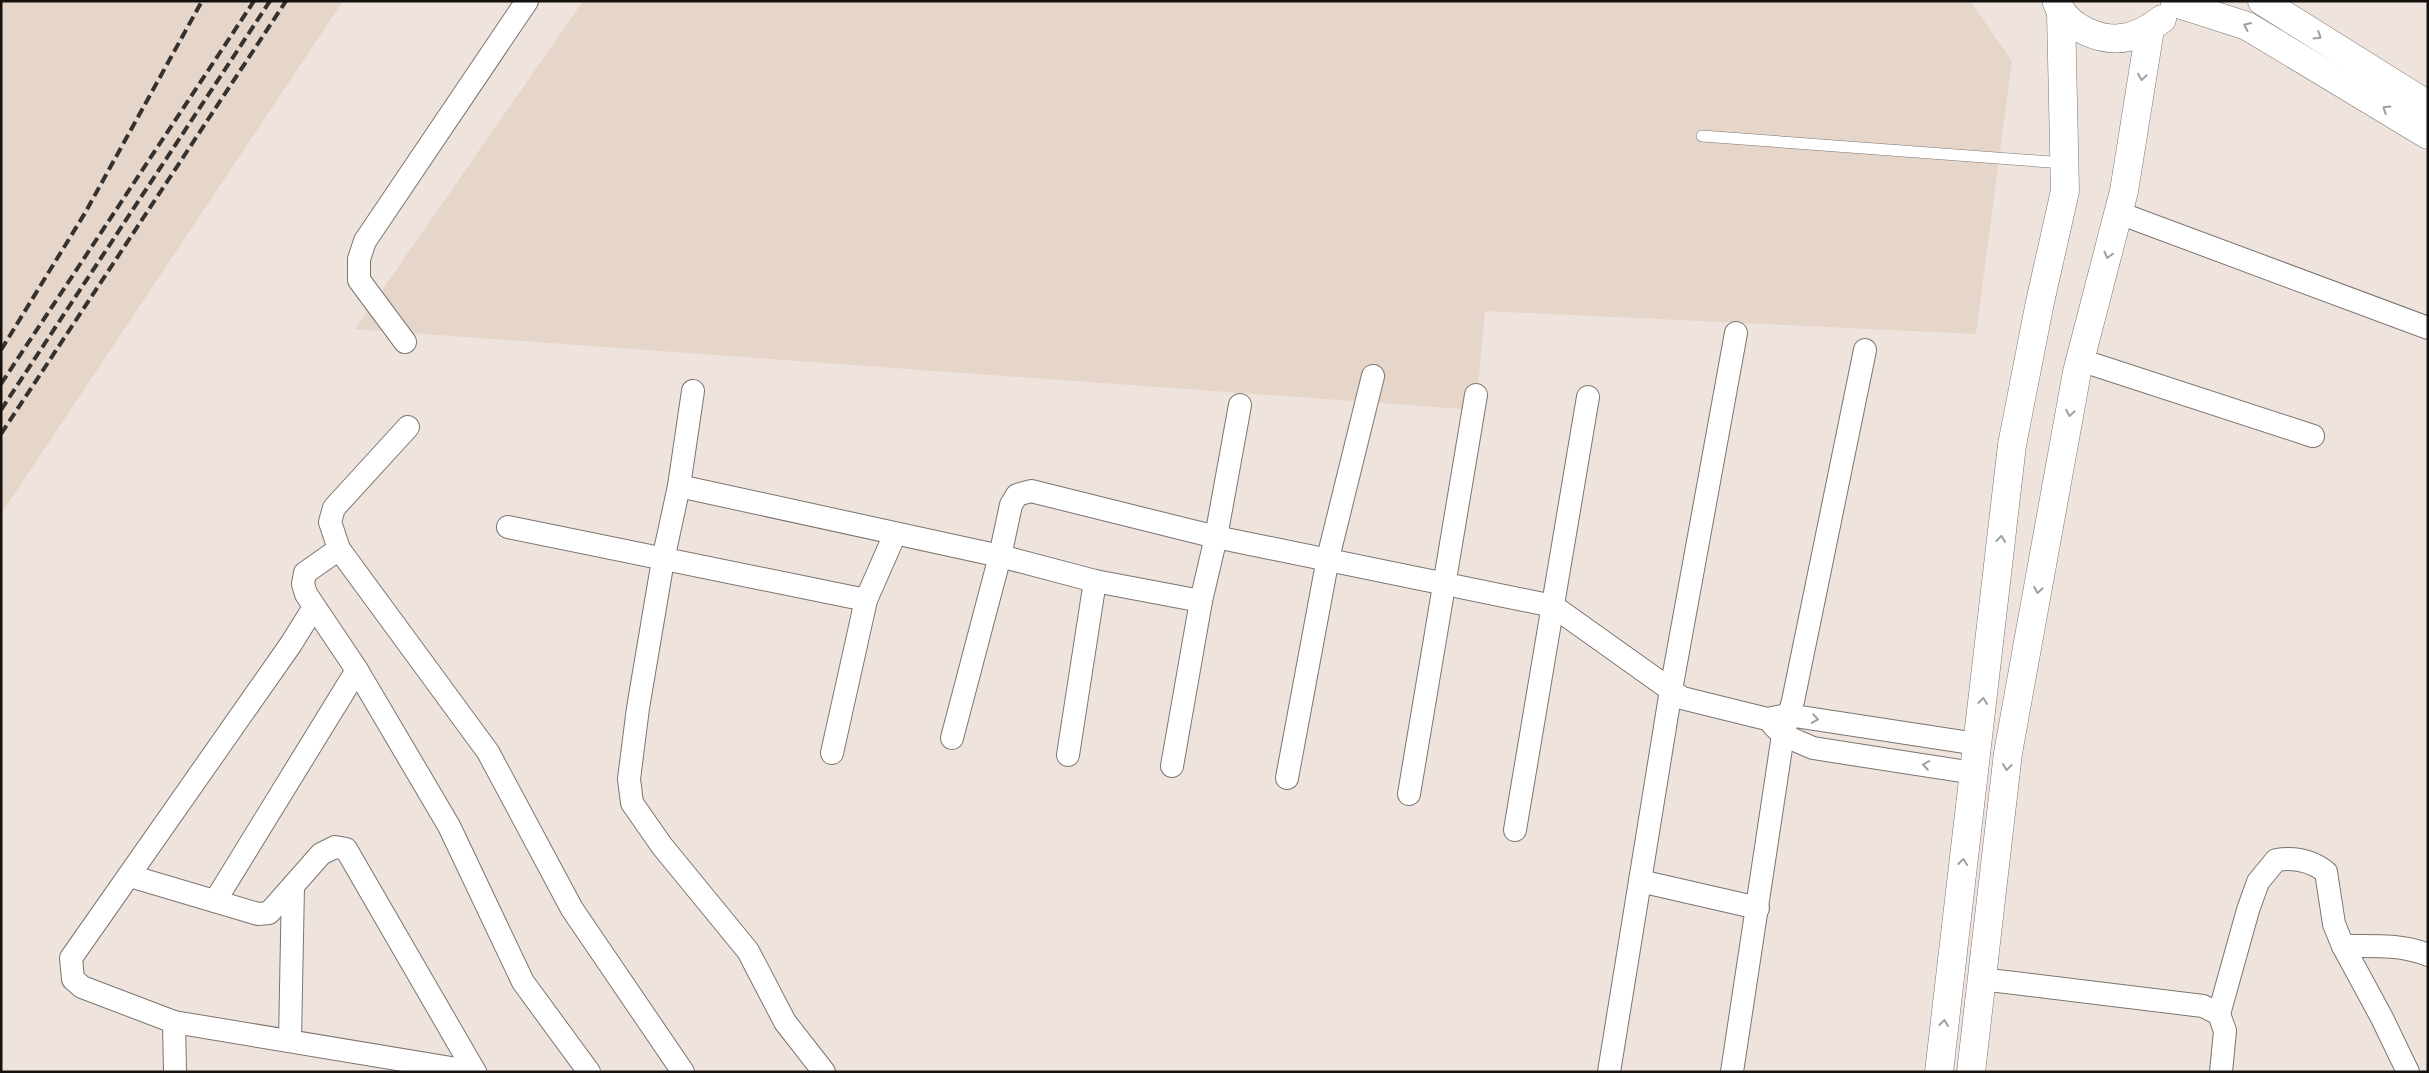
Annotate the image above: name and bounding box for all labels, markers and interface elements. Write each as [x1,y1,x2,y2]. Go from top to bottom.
one-way arrow [2243,22,2252,33]
one-way arrow [2312,30,2321,40]
one-way arrow [2138,73,2148,81]
one-way arrow [2383,106,2392,116]
one-way arrow [2103,250,2113,258]
one-way arrow [2065,408,2075,417]
one-way arrow [1995,535,2006,543]
one-way arrow [2033,585,2043,594]
one-way arrow [1977,696,1988,704]
one-way arrow [1812,713,1820,724]
one-way arrow [1921,761,1930,771]
one-way arrow [2002,763,2013,771]
one-way arrow [1957,858,1968,866]
one-way arrow [1938,1019,1949,1027]

